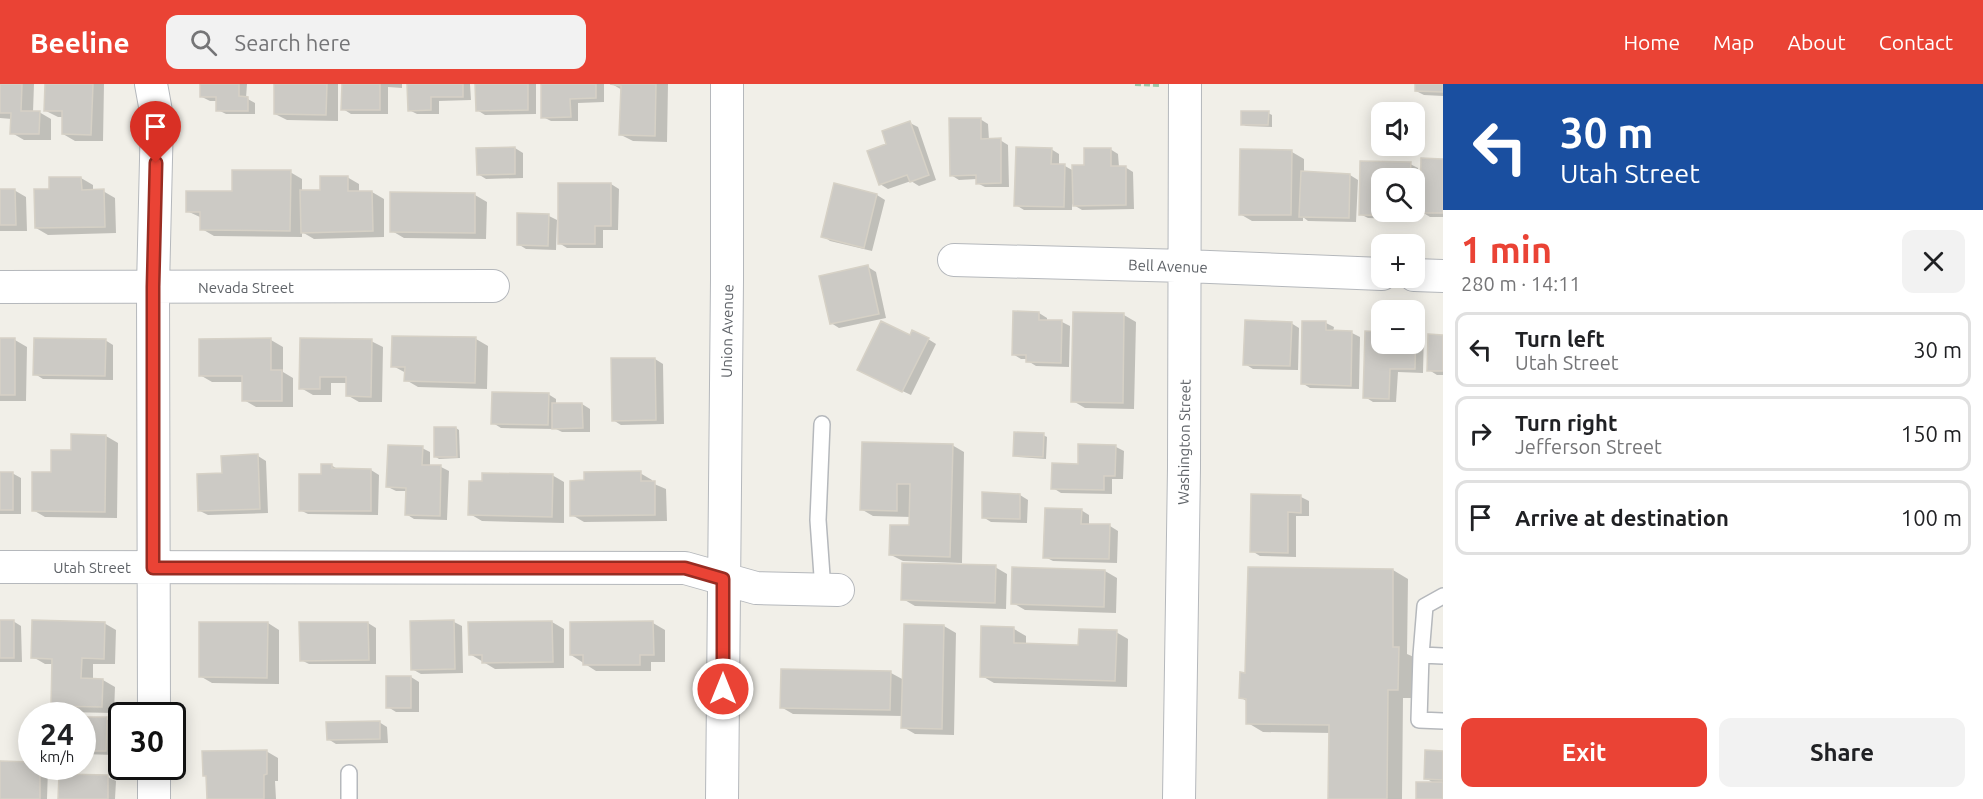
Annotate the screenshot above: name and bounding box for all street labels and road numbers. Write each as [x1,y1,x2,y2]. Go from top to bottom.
street label: Bell Avenue [1128,256,1208,276]
street label: Nevada Street [198,279,294,296]
street label: Union Avenue [718,284,736,378]
street label: Washington Street [1174,379,1194,505]
street label: Utah Street [53,559,131,576]

